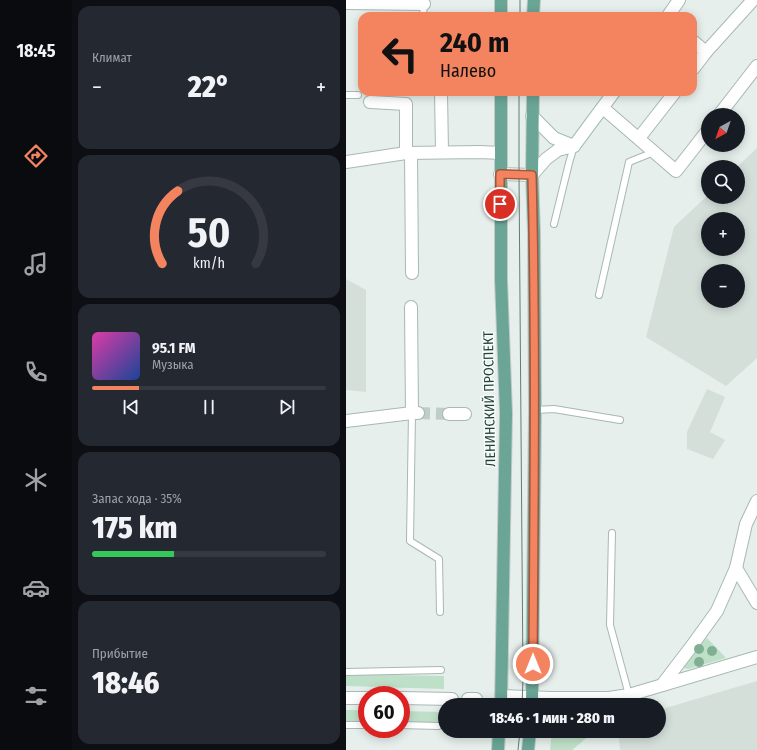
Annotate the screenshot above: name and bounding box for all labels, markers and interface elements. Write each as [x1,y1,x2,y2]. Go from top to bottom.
text: 240 m [440,26,509,59]
icon: left [374,28,426,80]
text: 18:45 [16,40,56,62]
text: Климат [92,50,132,65]
text: Налево [440,60,496,82]
text: 22° [188,69,230,105]
text: − [92,74,102,101]
text: + [316,74,326,101]
north arrow [701,108,745,152]
map controls [701,108,745,308]
icon: directions [22,142,50,170]
button: search [701,160,745,204]
pin [483,187,517,221]
icon: arrive [489,193,511,215]
text: 50 [187,208,231,258]
button: + [701,212,745,256]
icon: music [22,250,50,278]
text: km/h [193,255,225,272]
button: − [701,264,745,308]
street label: ЛЕНИНСКИЙ ПРОСПЕКТ [480,330,499,467]
text: 95.1 FM [152,339,196,357]
text: Музыка [152,357,194,372]
icon: phone [22,358,50,386]
icon: previous [120,396,142,418]
icon: pause [198,396,220,418]
icon: next [276,396,298,418]
icon: climate [22,466,50,494]
text: Запас хода · 35% [92,491,182,506]
text: 175 km [92,510,177,546]
icon: car [22,574,50,602]
position arrow [512,643,554,685]
text: Прибытие [92,646,148,661]
text: 18:46 [92,665,160,701]
icon: filters [22,682,50,710]
speed limit sign: 60 [358,686,410,738]
text: 18:46 · 1 мин · 280 m [489,709,615,727]

